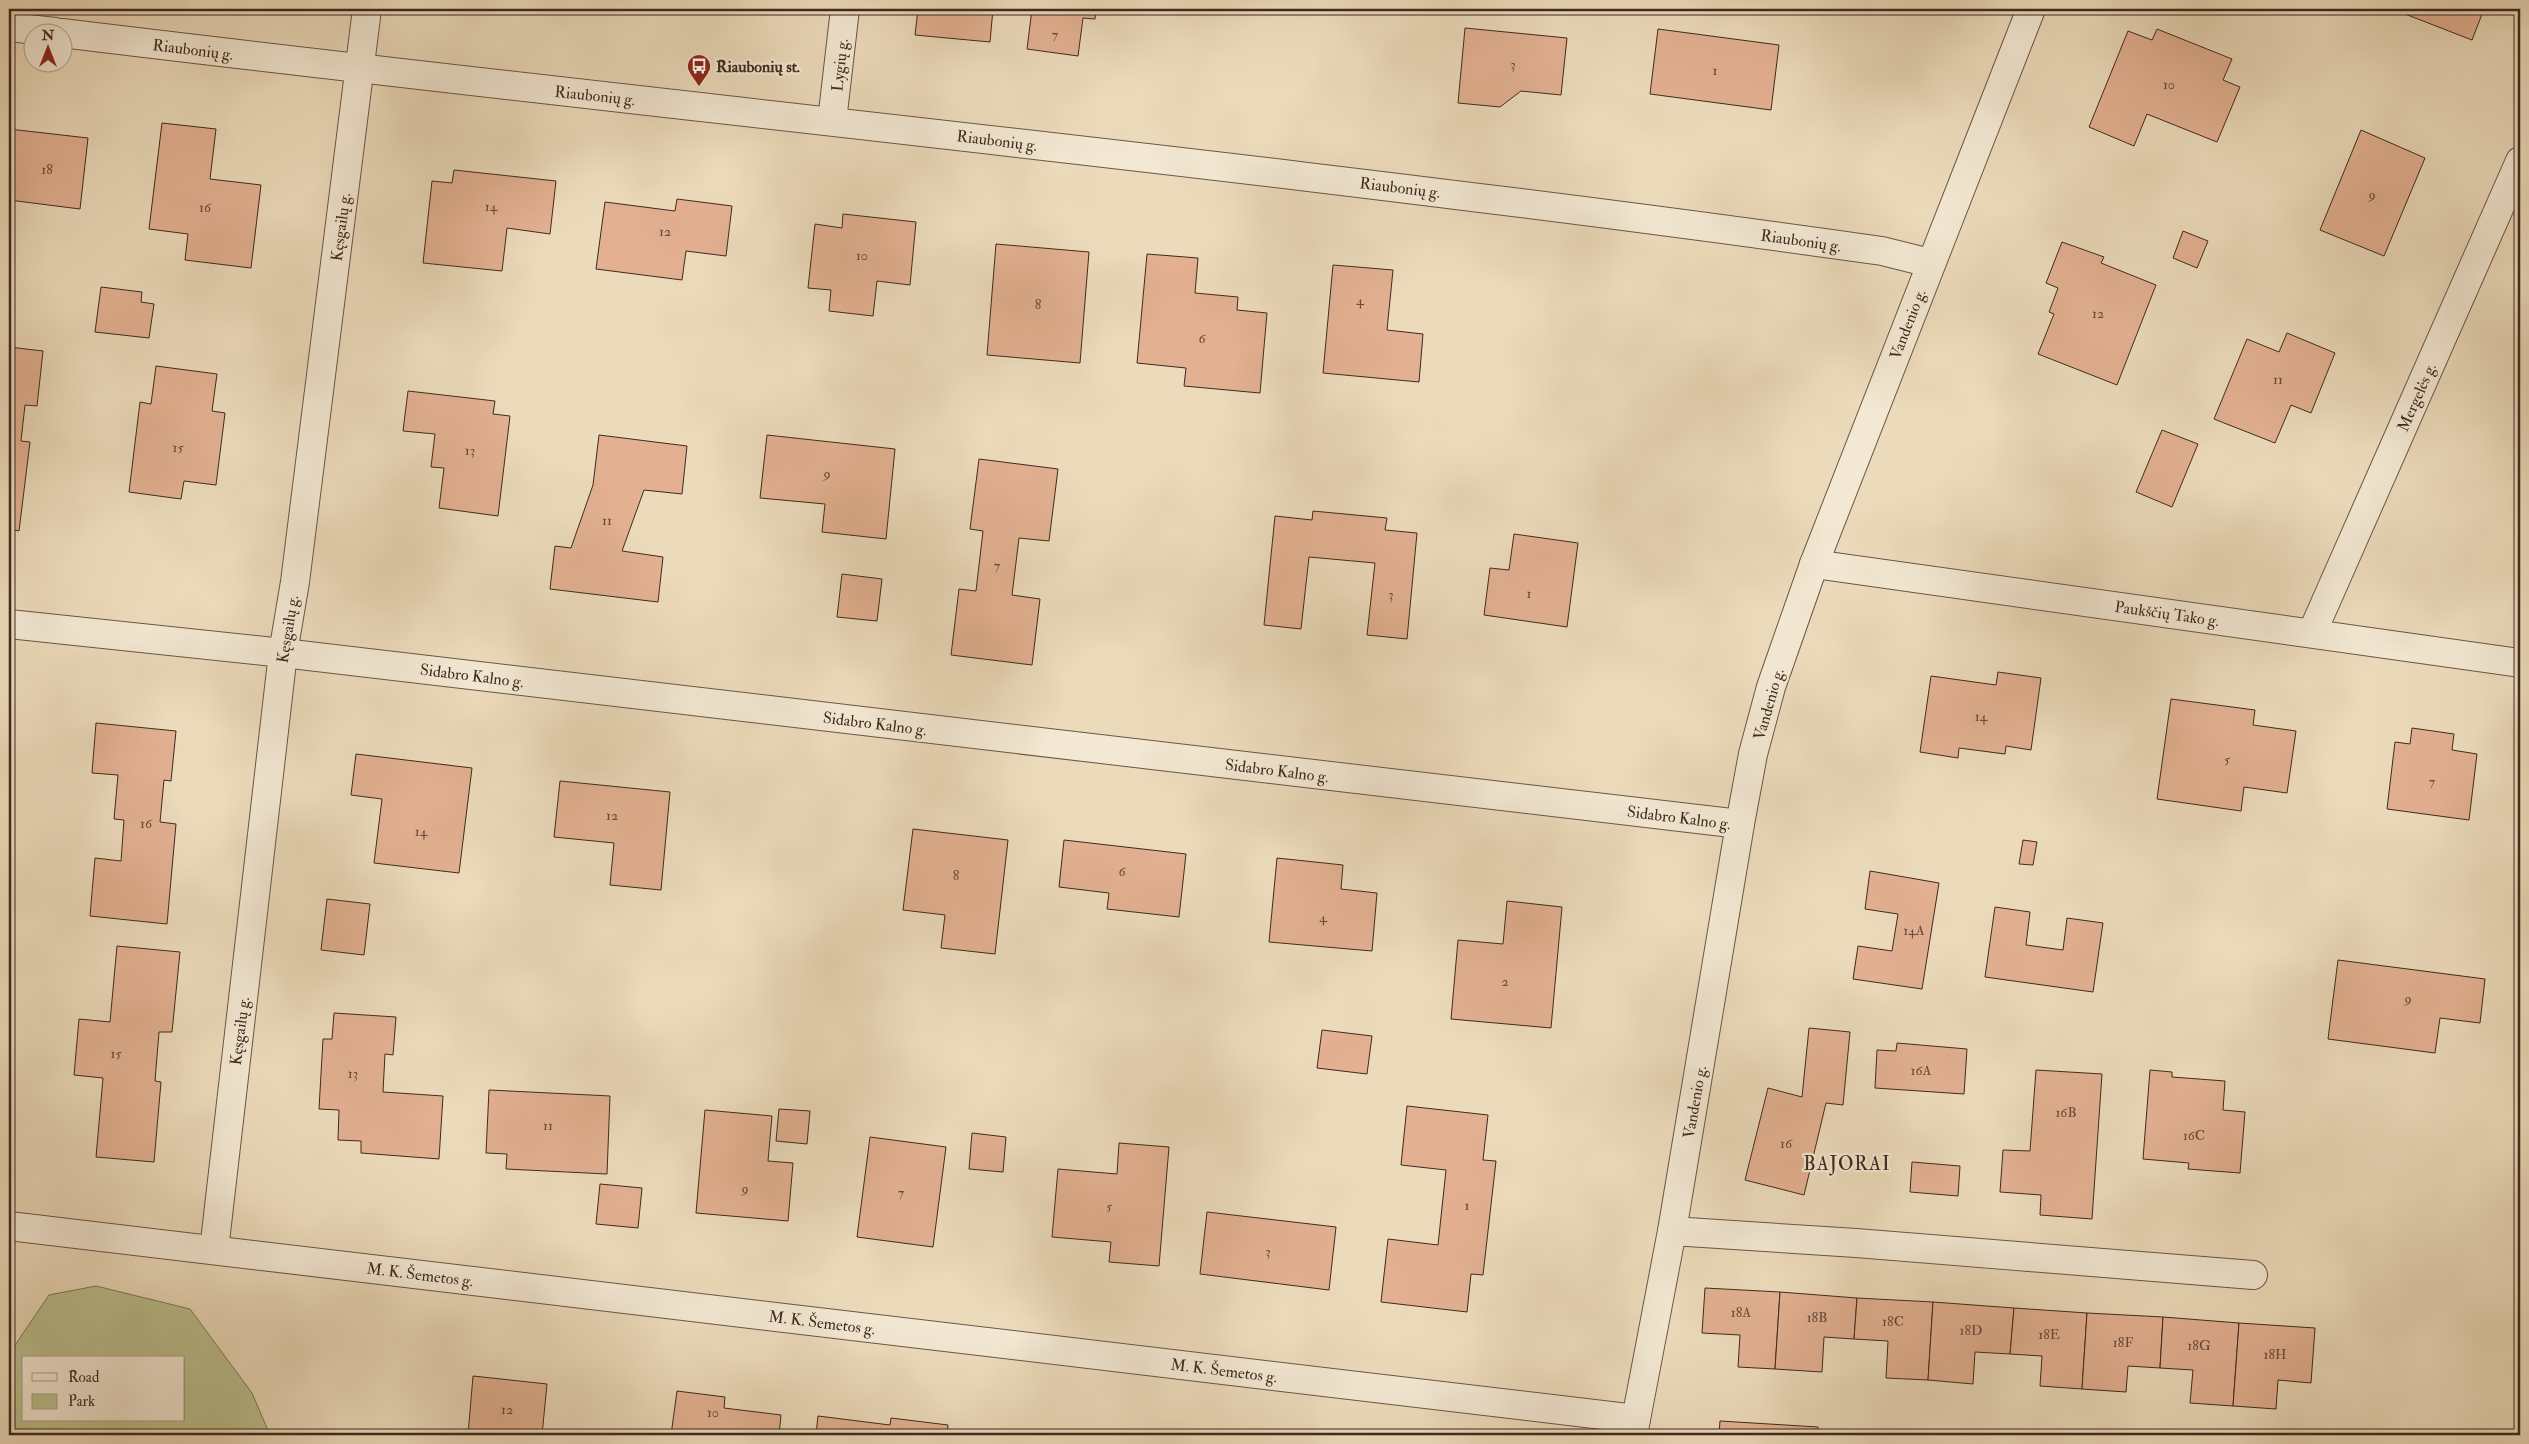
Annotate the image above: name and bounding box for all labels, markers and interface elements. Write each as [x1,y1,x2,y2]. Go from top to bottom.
north arrow [22,22,72,72]
house number: 7 [1052,26,1059,43]
text: N [41,27,55,44]
street label: Riaubonių g. [151,35,234,65]
street label: Lygių g. [827,38,853,92]
bus stop icon: Riaubonių st. [686,53,712,87]
house number: 3 [1510,56,1516,73]
place label: Riaubonių st. [716,57,800,77]
house number: 1 [1713,62,1718,79]
house number: 10 [2163,76,2175,93]
street label: Riaubonių g. [554,82,636,110]
street label: Riaubonių g. [955,126,1038,156]
house number: 18 [41,161,53,178]
street label: Riaubonių g. [1358,173,1441,203]
house number: 9 [2367,186,2376,203]
street label: Kęsgailų g. [327,192,355,262]
house number: 14 [485,198,499,215]
house number: 16 [199,199,212,216]
house number: 12 [659,223,671,240]
street label: Riaubonių g. [1759,225,1842,257]
house number: 10 [856,247,868,264]
street label: Vandenio g. [1885,286,1930,362]
house number: 4 [1356,292,1365,309]
house number: 8 [1035,296,1042,313]
house number: 12 [2092,305,2104,322]
house number: 6 [1198,330,1206,347]
street label: Mergelės g. [2393,360,2441,435]
house number: 11 [2273,371,2283,388]
house number: 15 [172,439,184,456]
house number: 13 [465,442,475,459]
house number: 9 [822,465,831,482]
house number: 11 [602,512,612,529]
house number: 7 [994,557,1001,574]
house number: 1 [1527,585,1532,602]
house number: 3 [1388,586,1394,603]
street label: Kęsgailų g. [273,594,303,665]
street label: Paukščių Tako g. [2113,597,2220,631]
street label: Sidabro Kalno g. [419,660,525,692]
street label: Vandenio g. [1749,666,1789,742]
street label: Sidabro Kalno g. [822,708,928,740]
house number: 14 [1975,708,1989,725]
house number: 5 [2224,751,2231,768]
street label: Sidabro Kalno g. [1224,755,1330,787]
house number: 7 [2429,773,2436,790]
street label: Sidabro Kalno g. [1626,802,1732,834]
house number: 12 [606,807,618,824]
house number: 16 [140,815,153,832]
house number: 14 [415,823,429,840]
house number: 6 [1118,863,1126,880]
house number: 8 [953,867,960,884]
house number: 4 [1319,909,1328,926]
house number: 14A [1903,922,1925,939]
house number: 2 [1501,973,1509,990]
house number: 9 [2403,990,2412,1007]
street label: Kęsgailų g. [226,996,254,1066]
house number: 15 [110,1045,122,1062]
house number: 16A [1911,1062,1932,1079]
street label: Vandenio g. [1679,1064,1711,1140]
house number: 13 [348,1065,358,1082]
house number: 16B [2055,1104,2077,1121]
house number: 11 [543,1117,553,1134]
house number: 16C [2183,1127,2205,1144]
house number: 16 [1780,1135,1793,1152]
district label: BAJORAI [1803,1152,1891,1176]
house number: 9 [740,1180,749,1197]
house number: 7 [898,1184,905,1201]
house number: 1 [1465,1197,1470,1214]
house number: 5 [1106,1198,1113,1215]
house number: 3 [1265,1243,1271,1260]
street label: M. K. Šemetos g. [365,1258,474,1291]
house number: 18A [1731,1304,1751,1321]
street label: M. K. Šemetos g. [767,1306,876,1339]
house number: 18B [1807,1309,1827,1326]
house number: 18C [1882,1313,1904,1330]
house number: 18D [1960,1322,1982,1339]
house number: 18E [2038,1326,2060,1343]
house number: 18F [2113,1334,2133,1351]
house number: 18G [2187,1337,2211,1354]
house number: 18H [2263,1346,2287,1363]
street label: M. K. Šemetos g. [1169,1354,1278,1387]
legend [22,1356,185,1422]
text: Road [68,1368,100,1387]
text: Park [68,1392,95,1411]
house number: 12 [501,1401,513,1418]
house number: 10 [707,1404,719,1421]

